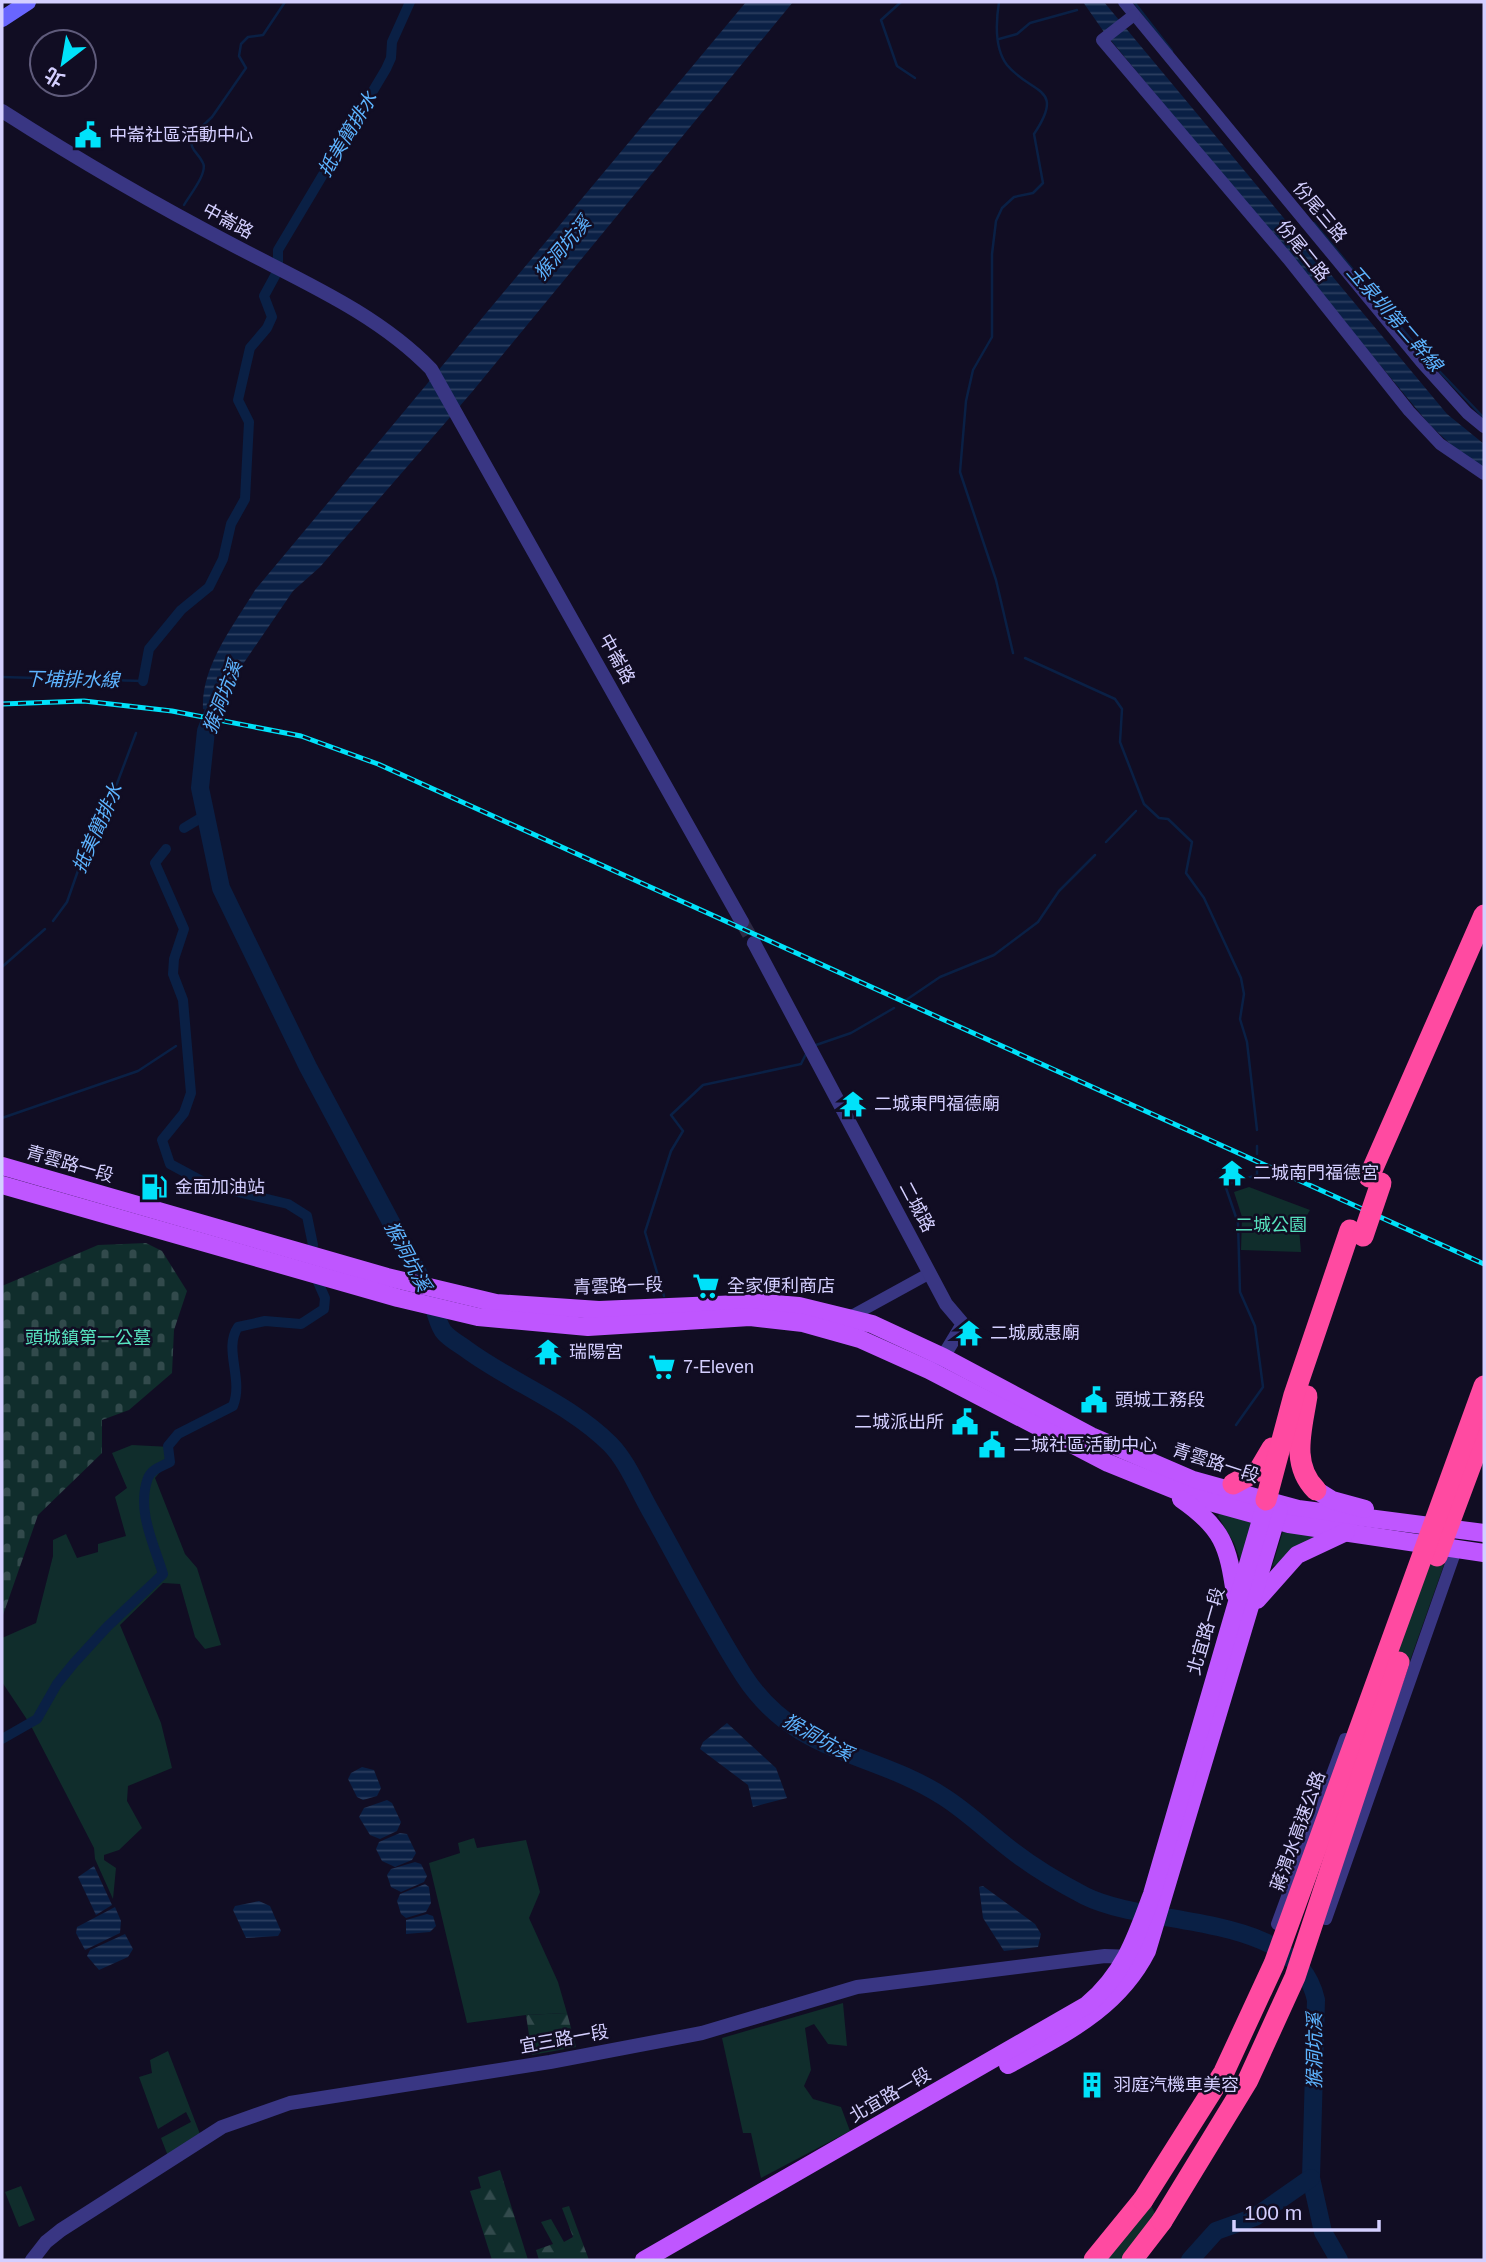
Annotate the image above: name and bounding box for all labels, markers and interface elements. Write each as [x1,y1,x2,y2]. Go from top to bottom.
north arrow [28,28,98,98]
text: 北 [41,63,68,91]
water label: 抵美簡排水 [314,87,381,180]
public building icon: 中崙社區活動中心 [73,120,103,150]
place label: 中崙社區活動中心 [109,125,253,145]
street label: 份尾三路 [1289,178,1351,246]
street label: 中崙路 [199,199,257,243]
water label: 猴洞坑溪 [530,210,597,284]
street label: 份尾二路 [1273,217,1333,285]
water label: 玉泉圳第二幹線 [1343,261,1447,377]
street label: 中崙路 [595,631,639,687]
water label: 猴洞坑溪 [199,655,247,736]
water label: 下埔排水線 [24,668,122,691]
water label: 抵美簡排水 [69,780,127,876]
temple icon: 二城東門福德廟 [838,1089,868,1119]
place label: 二城東門福德廟 [874,1094,1000,1114]
street label: 青雲路一段 [24,1142,116,1186]
temple icon: 二城南門福德宮 [1217,1158,1247,1188]
place label: 二城南門福德宮 [1253,1163,1379,1183]
fuel station icon: 金面加油站 [139,1172,169,1202]
place label: 金面加油站 [175,1177,265,1197]
street label: 二城路 [895,1178,939,1236]
park label: 二城公園 [1235,1215,1307,1235]
water label: 猴洞坑溪 [380,1218,436,1297]
supermarket icon: 全家便利商店 [691,1271,721,1301]
street label: 青雲路一段 [573,1274,663,1298]
place label: 全家便利商店 [727,1276,835,1296]
temple icon: 二城威惠廟 [954,1318,984,1348]
place label: 二城威惠廟 [990,1323,1080,1343]
park label: 頭城鎮第一公墓 [25,1328,151,1348]
temple icon: 瑞陽宮 [533,1337,563,1367]
place label: 瑞陽宮 [569,1342,623,1362]
supermarket icon: 7-Eleven [647,1352,677,1382]
place label: 7-Eleven [683,1357,754,1377]
public building icon: 頭城工務段 [1079,1385,1109,1415]
place label: 頭城工務段 [1115,1390,1205,1410]
public building icon: 二城派出所 [950,1407,980,1437]
place label: 二城派出所 [854,1412,944,1432]
public building icon: 二城社區活動中心 [977,1430,1007,1460]
place label: 二城社區活動中心 [1013,1435,1157,1455]
street label: 青雲路一段 [1170,1440,1262,1486]
street label: 北宜路一段 [1184,1585,1228,1677]
water label: 猴洞坑溪 [779,1710,859,1766]
street label: 蔣渭水高速公路 [1267,1768,1329,1894]
water label: 猴洞坑溪 [1304,2010,1325,2089]
street label: 宜三路一段 [518,2021,610,2057]
street label: 北宜路一段 [846,2064,934,2126]
building icon: 羽庭汽機車美容 [1077,2070,1107,2100]
place label: 羽庭汽機車美容 [1113,2075,1239,2095]
scale bar [1234,2188,1379,2232]
text: 100 m [1244,2201,1302,2224]

